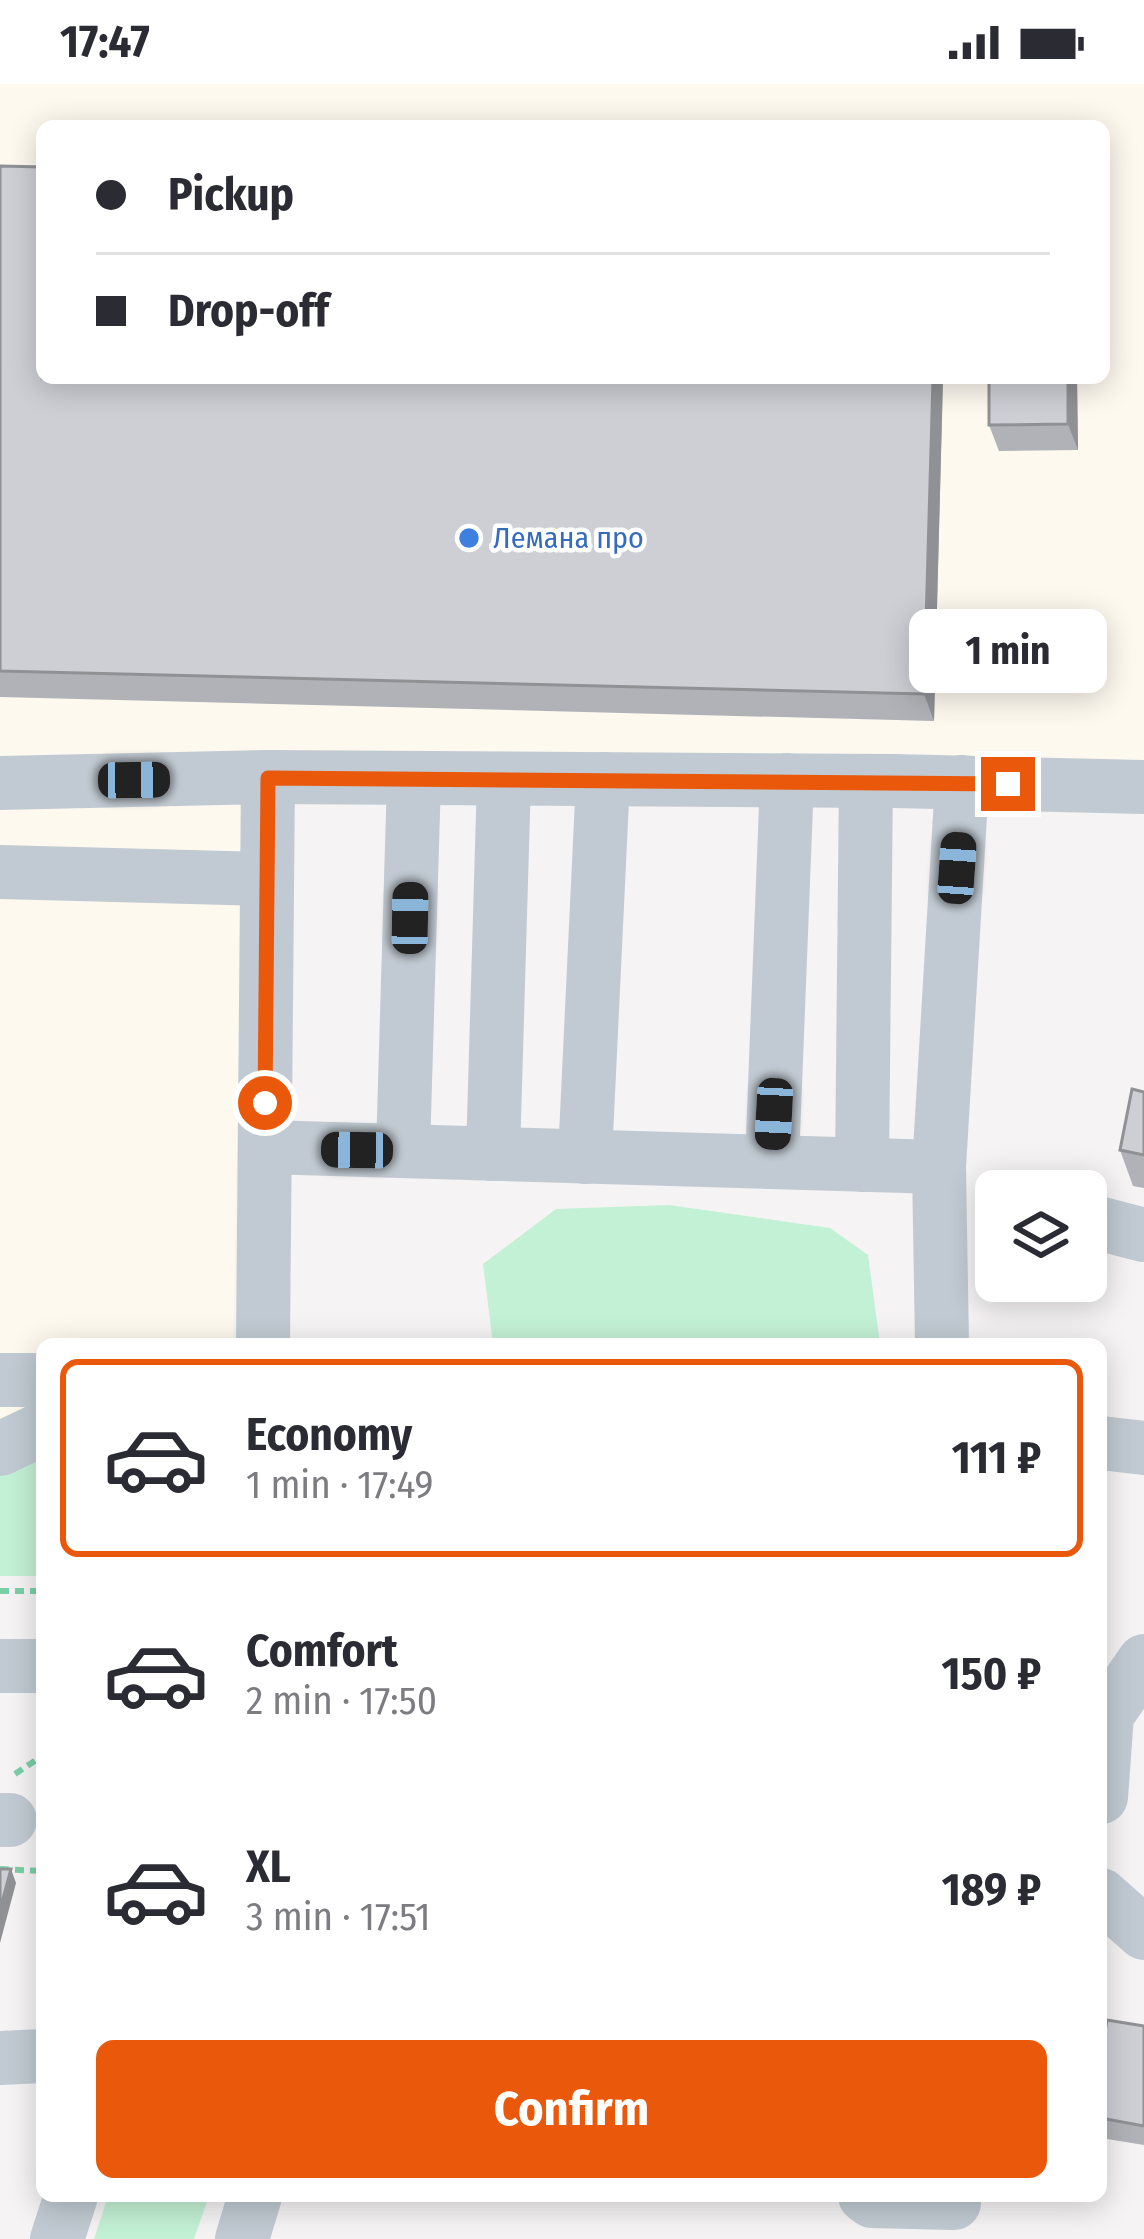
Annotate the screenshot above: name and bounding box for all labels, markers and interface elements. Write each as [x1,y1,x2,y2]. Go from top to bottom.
text: 17:47 [60,15,150,69]
text: Pickup [168,168,294,222]
text: Drop-off [168,284,329,338]
place label: Лемана про [493,520,644,556]
marker: Лемана про [456,525,482,551]
callout: 1 min [909,610,1107,694]
text: 1 min [966,628,1050,674]
route end [981,757,1035,811]
car [98,761,170,799]
car [937,831,977,905]
car [391,882,429,954]
route start [238,1076,292,1130]
car [754,1077,794,1151]
car [321,1131,393,1169]
map controls [975,1170,1107,1302]
button: layers [975,1170,1107,1302]
icon: car [102,1404,210,1512]
text: Economy [246,1408,412,1462]
text: 111 ₽ [952,1431,1041,1485]
text: 1 min · 17:49 [246,1462,434,1508]
icon: car [102,1620,210,1728]
text: Comfort [246,1624,398,1678]
text: 150 ₽ [942,1647,1041,1701]
text: 2 min · 17:50 [246,1678,437,1724]
icon: car [102,1836,210,1944]
text: XL [246,1840,291,1894]
text: 189 ₽ [942,1863,1041,1917]
text: 3 min · 17:51 [246,1894,430,1940]
button: Confirm [96,2040,1047,2178]

